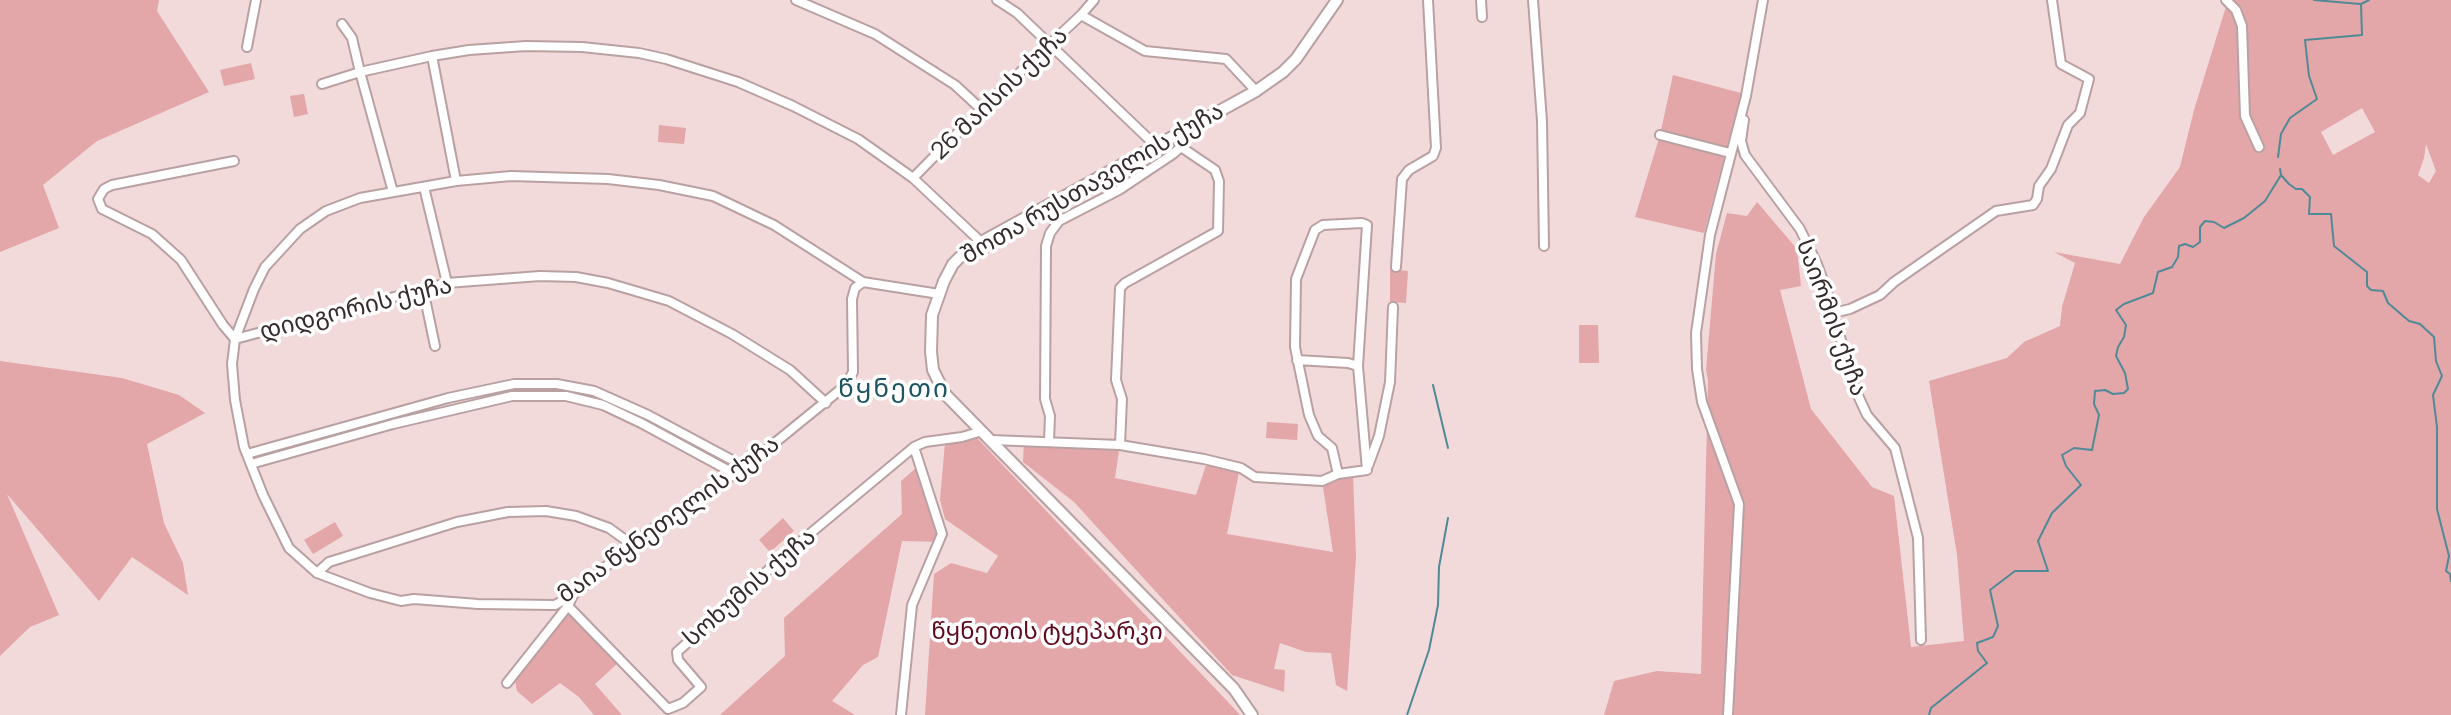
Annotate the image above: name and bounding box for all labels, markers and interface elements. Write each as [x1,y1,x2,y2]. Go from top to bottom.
street label: 26 მაისის ქუჩა [926,22,1074,166]
street label: შოთა რუსთაველის ქუჩა [957,97,1229,271]
street label: საირმის ქუჩა [1789,236,1873,400]
street label: დიდგორის ქუჩა [257,271,455,347]
district label: წყნეთი [838,374,950,406]
street label: მაია წყნეთელის ქუჩა [553,430,785,610]
street label: სოხუმის ქუჩა [678,523,822,653]
park label: წყნეთის ტყეპარკი [931,618,1163,646]

